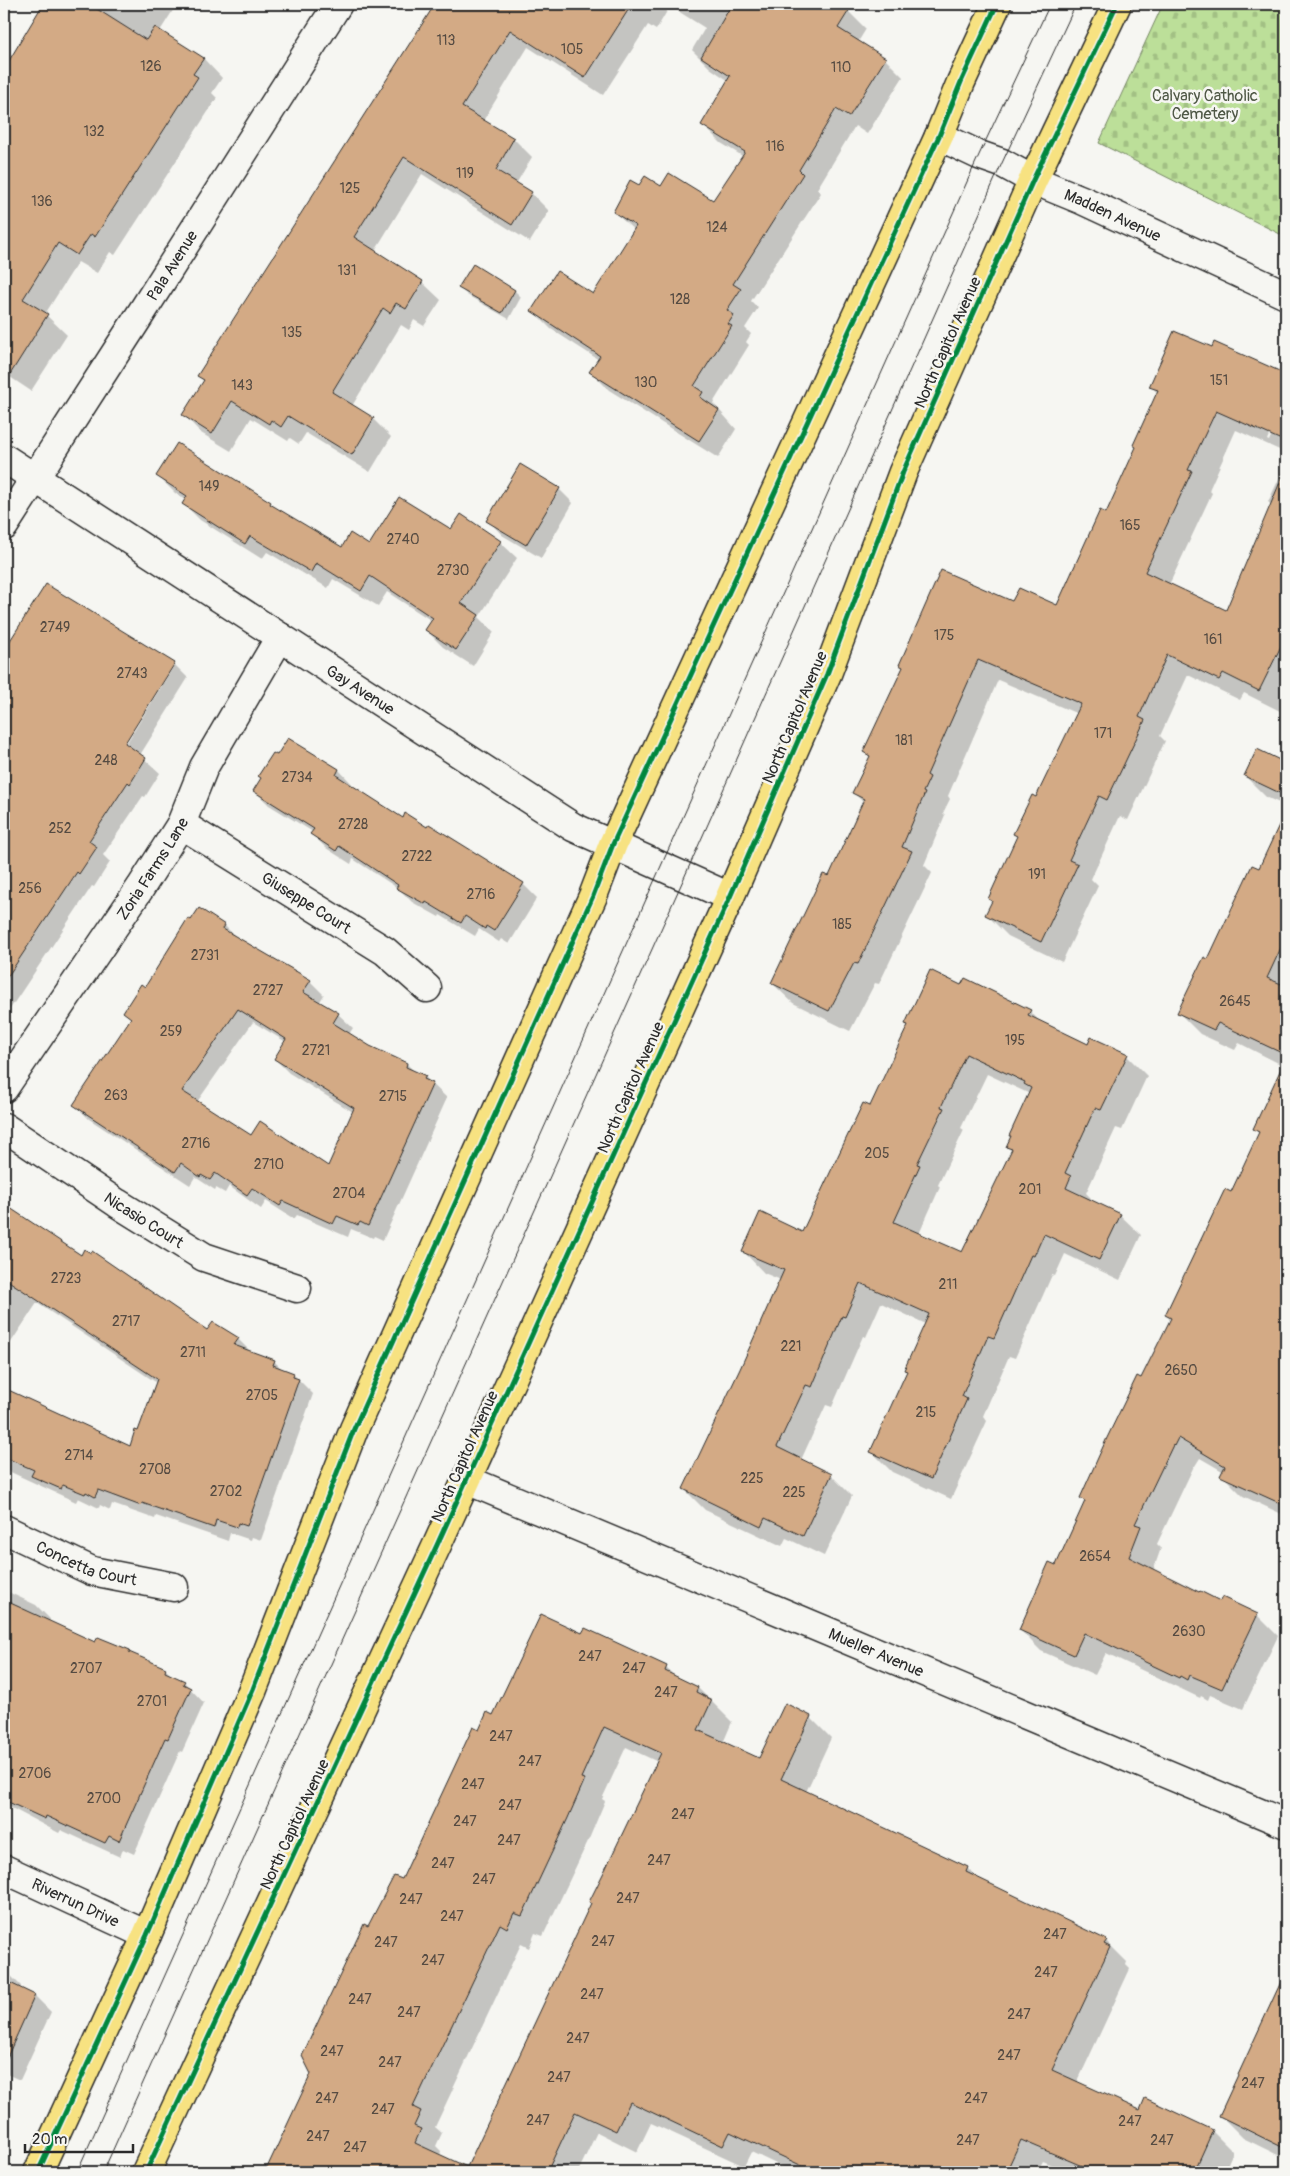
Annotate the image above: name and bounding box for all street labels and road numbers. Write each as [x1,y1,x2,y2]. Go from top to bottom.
street label: Madden Avenue [1061,185,1164,246]
street label: Pala Avenue [143,227,202,305]
street label: North Capitol Avenue [910,273,986,411]
street label: North Capitol Avenue [758,648,832,787]
street label: Gay Avenue [322,661,398,720]
street label: Zoria Farms Lane [113,815,194,924]
street label: Giuseppe Court [258,868,355,939]
street label: North Capitol Avenue [593,1018,669,1156]
street label: Nicasio Court [100,1188,188,1253]
street label: North Capitol Avenue [427,1387,503,1525]
street label: Concetta Court [33,1537,139,1591]
street label: Mueller Avenue [825,1624,927,1682]
street label: North Capitol Avenue [256,1756,334,1893]
street label: Riverrun Drive [28,1874,122,1932]

